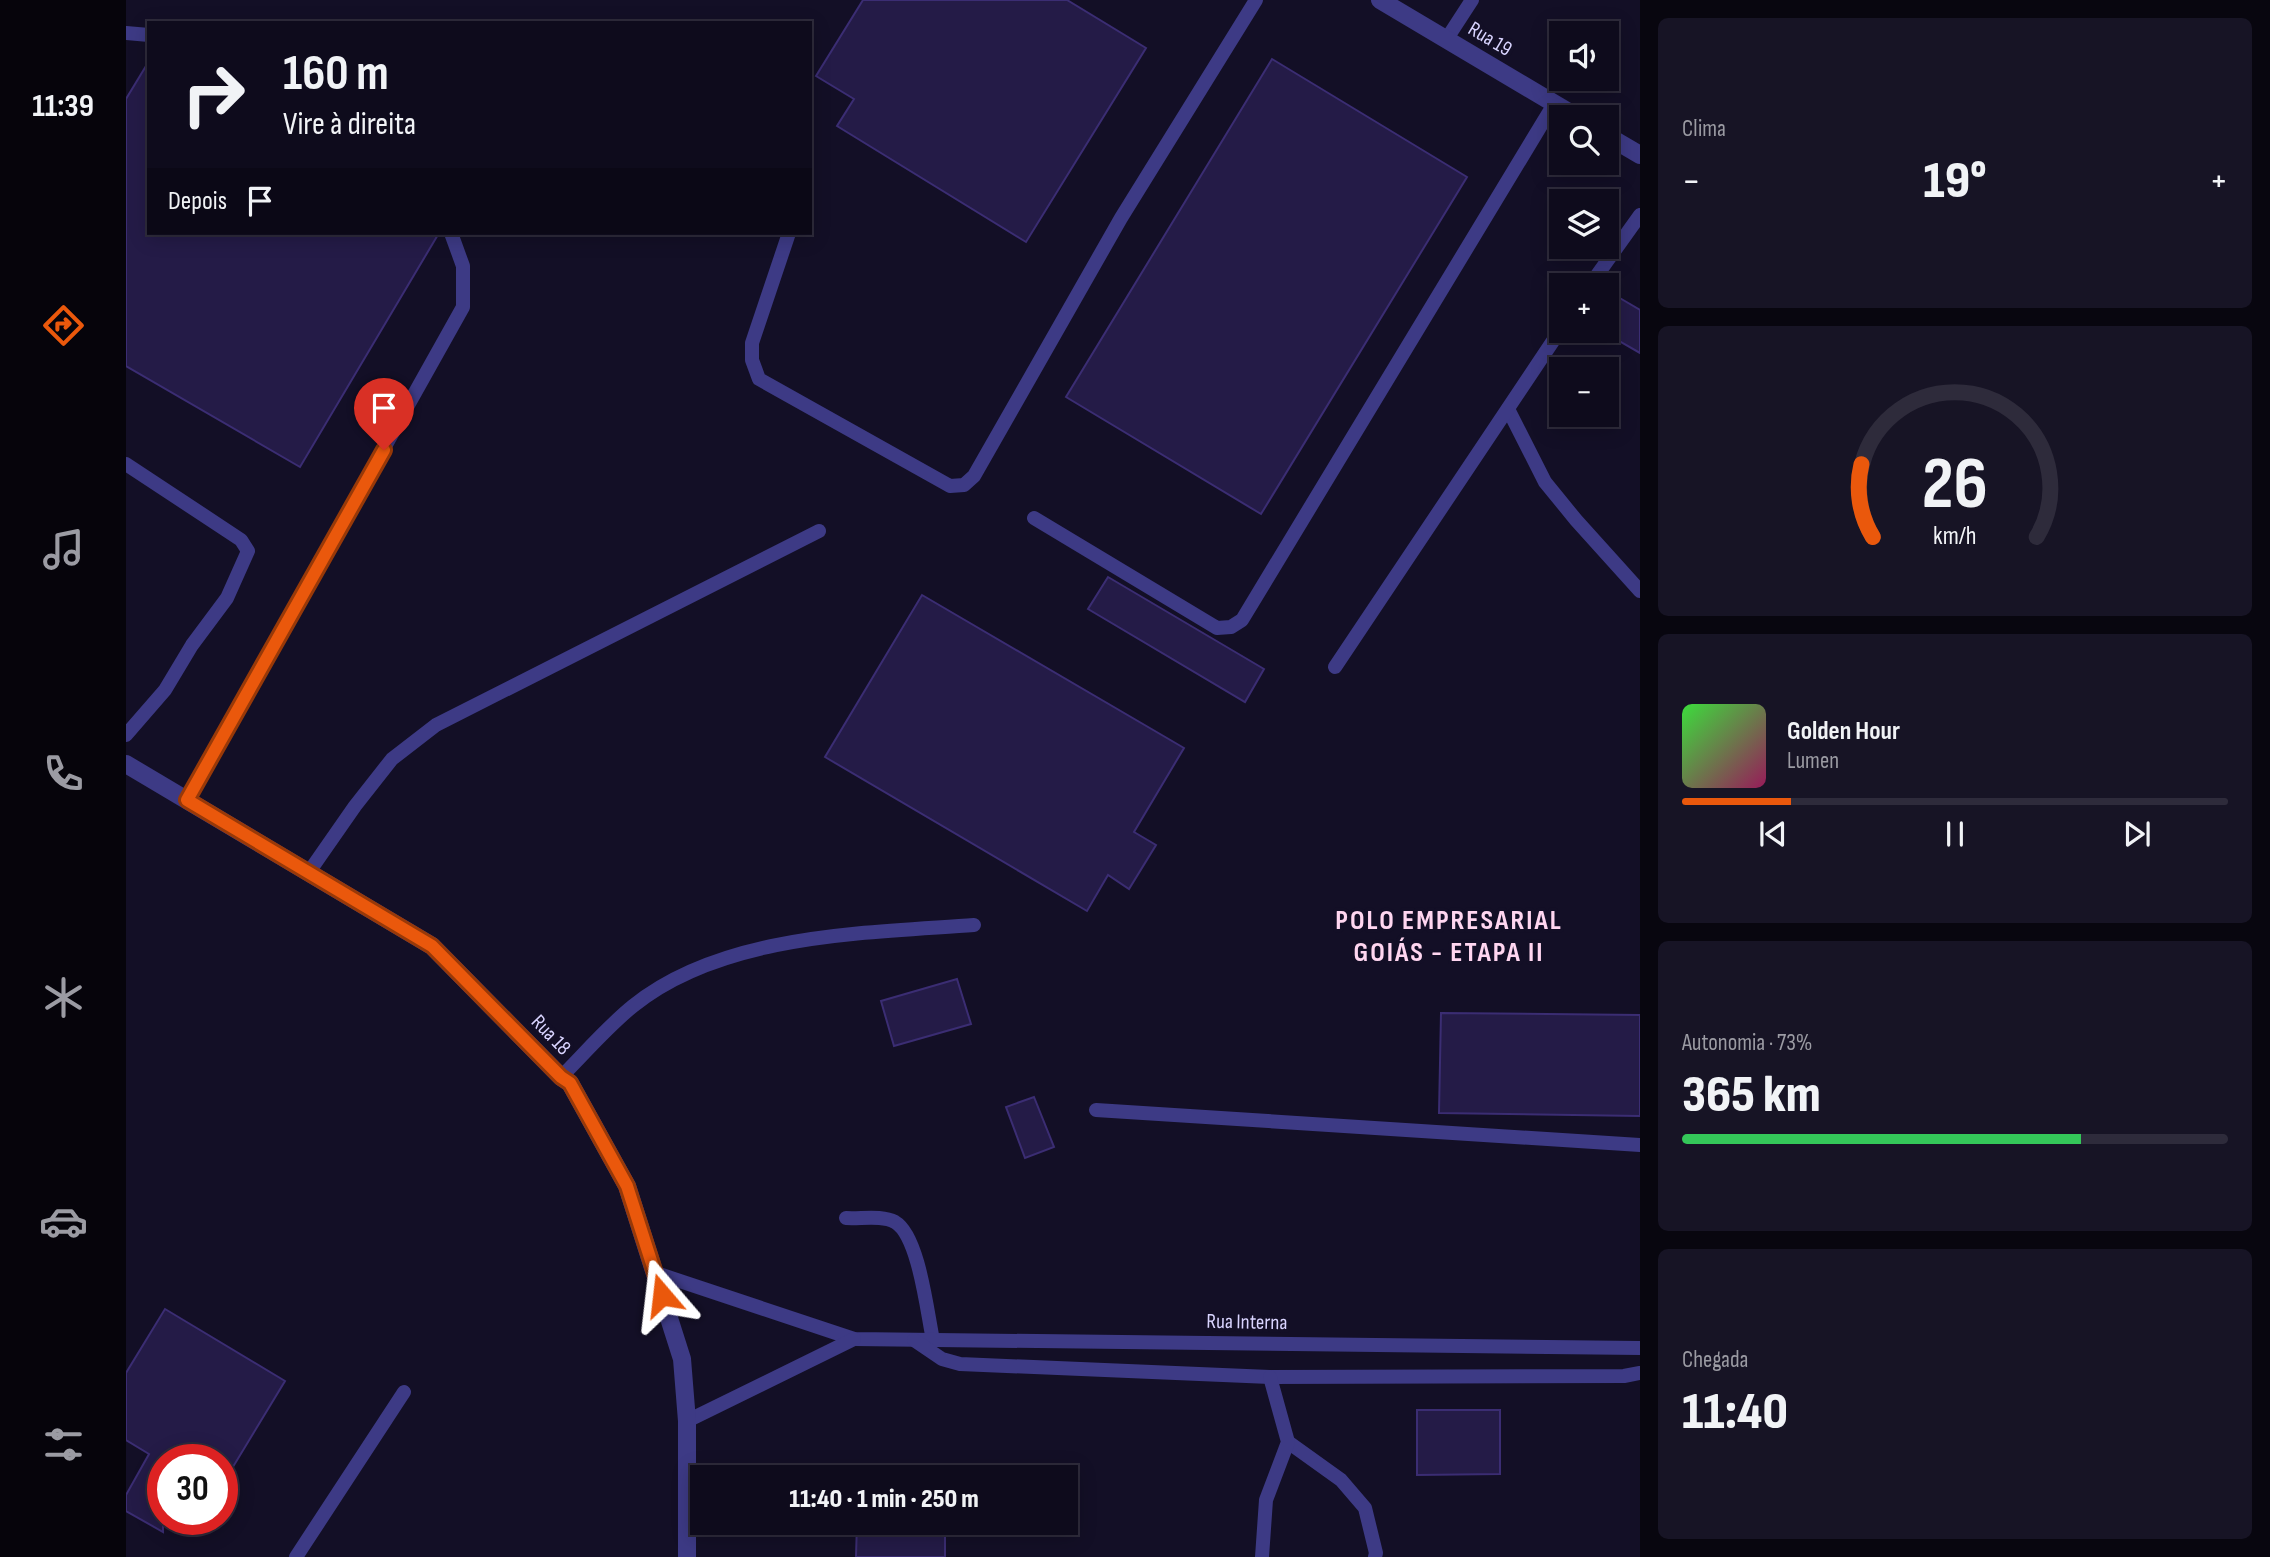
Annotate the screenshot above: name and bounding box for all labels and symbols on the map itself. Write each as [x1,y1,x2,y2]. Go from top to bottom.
street label: Rua 19 [1464,16,1516,62]
pin [354,378,414,450]
district label: POLO EMPRESARIAL GOIÁS - ETAPA II [1335,904,1563,969]
street label: Rua 18 [526,1010,576,1060]
position arrow [625,1258,699,1332]
street label: Rua Interna [1206,1309,1288,1335]
speed limit sign: 30 [147,1444,238,1535]

